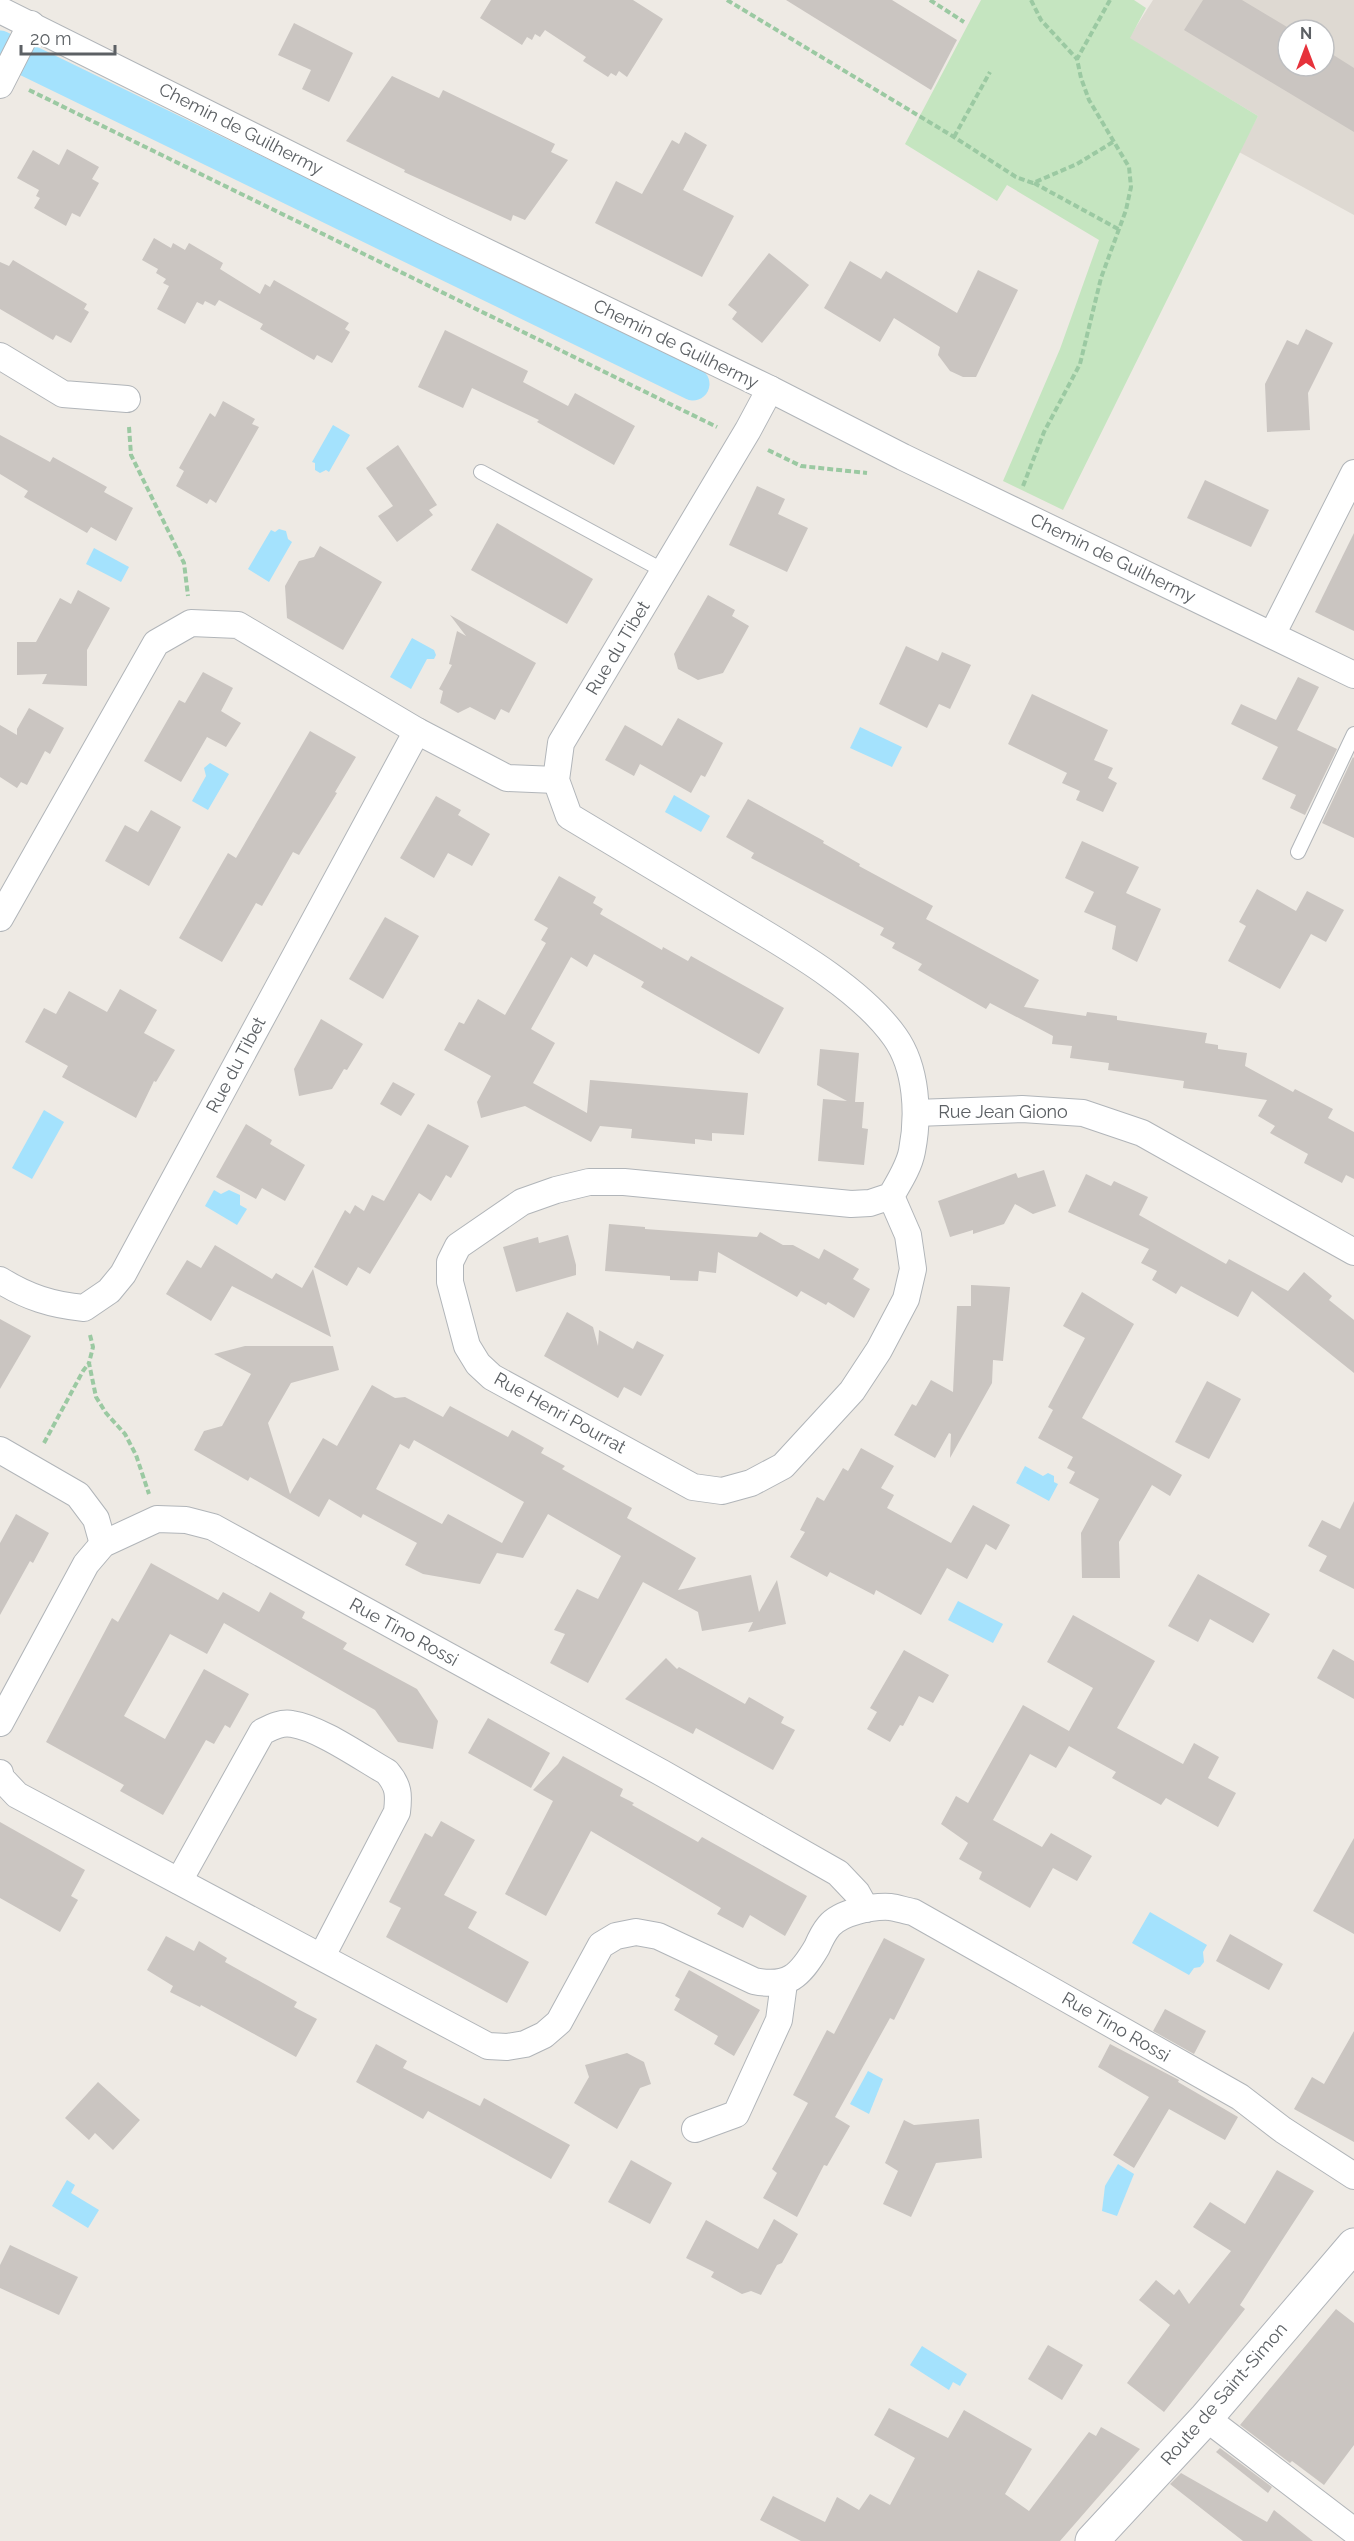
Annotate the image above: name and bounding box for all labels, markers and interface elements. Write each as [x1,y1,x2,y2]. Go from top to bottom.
scale bar [21,18,116,56]
north arrow [1276,18,1336,78]
text: N [1300,24,1312,43]
text: 20 m [30,28,72,49]
street label: Chemin de Guilhermy [156,78,327,179]
street label: Chemin de Guilhermy [590,294,762,393]
street label: Chemin de Guilhermy [1027,508,1199,607]
street label: Rue du Tibet [581,597,654,699]
street label: Rue du Tibet [201,1013,270,1116]
street label: Rue Jean Giono [938,1101,1068,1122]
street label: Rue Henri Pourrat [491,1368,630,1457]
street label: Rue Tino Rossi [346,1593,462,1670]
street label: Rue Tino Rossi [1059,1987,1174,2066]
street label: Route de Saint-Simon [1156,2318,1291,2469]

